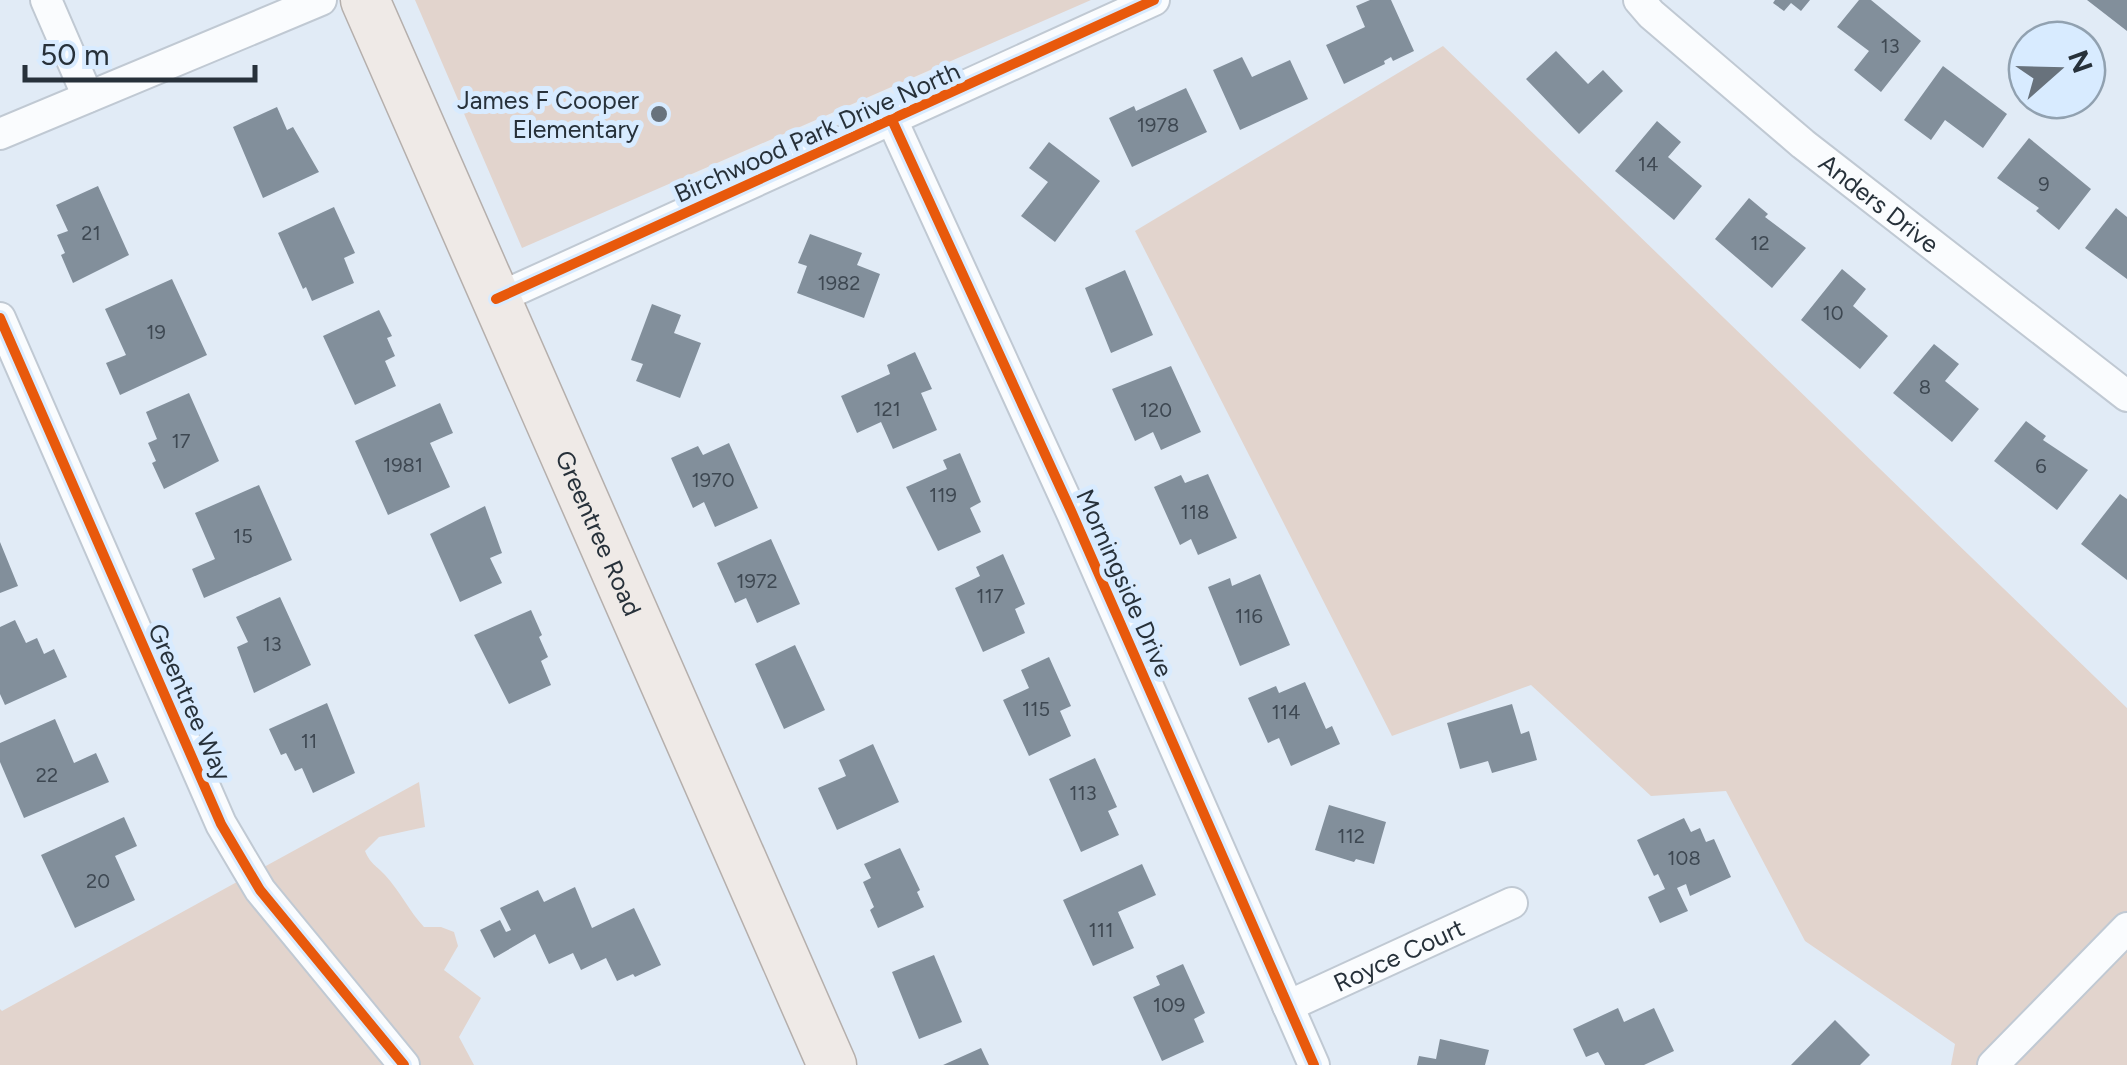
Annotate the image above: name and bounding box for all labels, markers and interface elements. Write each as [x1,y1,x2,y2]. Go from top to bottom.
scale bar [25,20,255,82]
north arrow [2007,20,2107,120]
house number: 13 [1880,34,1900,58]
text: 50 m [40,36,109,73]
text: N [2061,45,2100,77]
street label: Birchwood Park Drive North [670,55,964,209]
place label: James F Cooper Elementary [457,85,640,144]
marker: James F Cooper Elementary [648,103,670,125]
house number: 1978 [1137,113,1179,137]
street label: Anders Drive [1813,147,1945,259]
house number: 14 [1638,152,1658,176]
house number: 9 [2038,172,2050,196]
house number: 21 [81,221,101,245]
house number: 12 [1750,231,1770,255]
house number: 1982 [817,271,861,295]
house number: 10 [1822,301,1844,325]
house number: 19 [146,320,166,344]
house number: 8 [1919,375,1931,399]
house number: 121 [873,397,901,421]
house number: 120 [1140,398,1172,422]
house number: 17 [172,429,191,453]
street label: Greentree Road [549,446,648,620]
house number: 1981 [383,453,423,477]
house number: 6 [2035,454,2047,478]
house number: 1970 [691,468,735,492]
house number: 119 [929,483,957,507]
street label: Morningside Drive [1070,485,1180,681]
house number: 118 [1181,500,1209,524]
house number: 15 [233,524,253,548]
house number: 1972 [736,569,778,593]
house number: 117 [976,584,1004,608]
house number: 116 [1235,604,1263,628]
street label: Greentree Way [142,619,238,785]
house number: 13 [262,632,282,656]
house number: 115 [1022,697,1050,721]
house number: 114 [1272,700,1300,724]
house number: 11 [301,729,317,753]
house number: 22 [36,763,58,787]
house number: 113 [1069,781,1097,805]
house number: 112 [1337,824,1365,848]
house number: 108 [1667,846,1701,870]
house number: 20 [86,869,110,893]
street label: Royce Court [1329,912,1469,998]
house number: 111 [1089,918,1113,942]
house number: 109 [1153,993,1185,1017]

